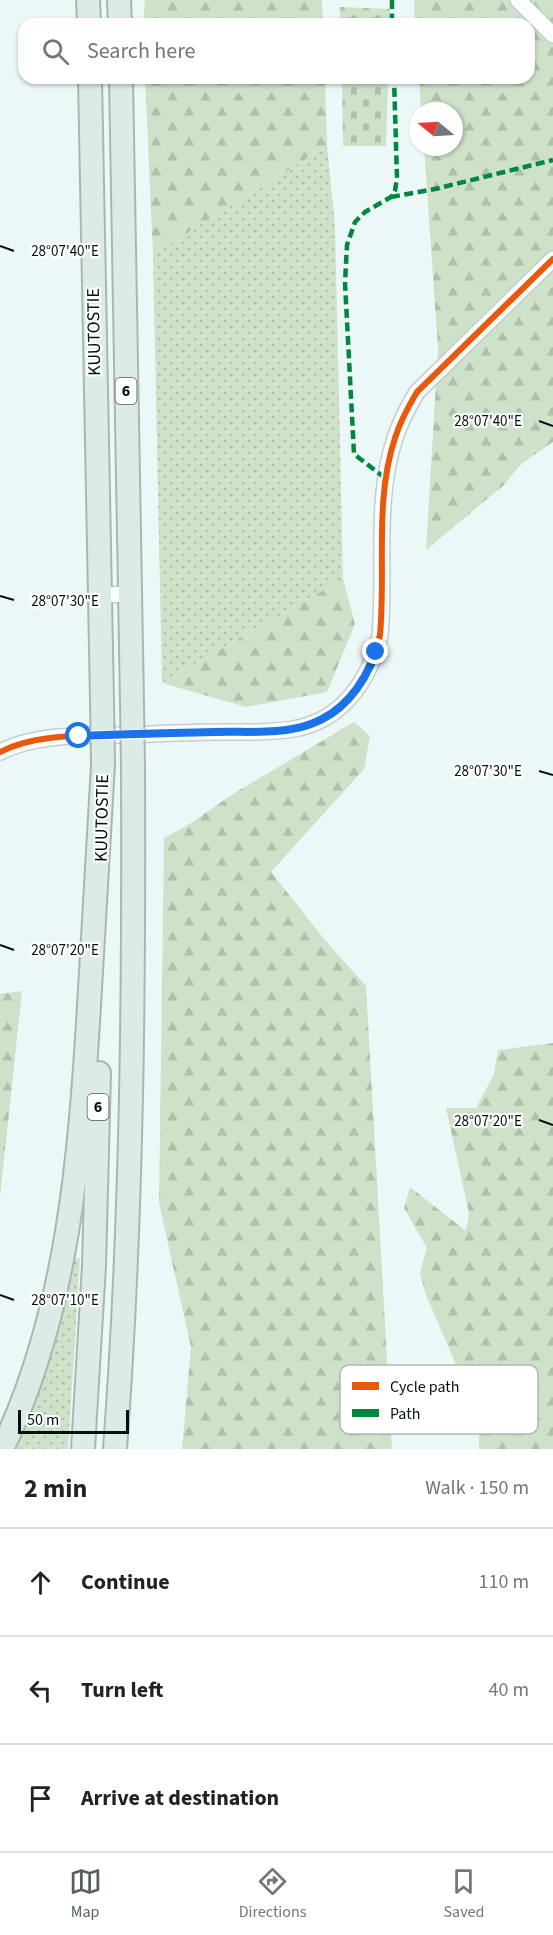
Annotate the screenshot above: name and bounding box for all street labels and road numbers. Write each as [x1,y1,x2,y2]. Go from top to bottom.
street label: KUUTOSTIE [81,288,107,376]
road number: 6 [116,378,136,404]
street label: KUUTOSTIE [89,774,115,862]
road number: 6 [88,1094,108,1120]

